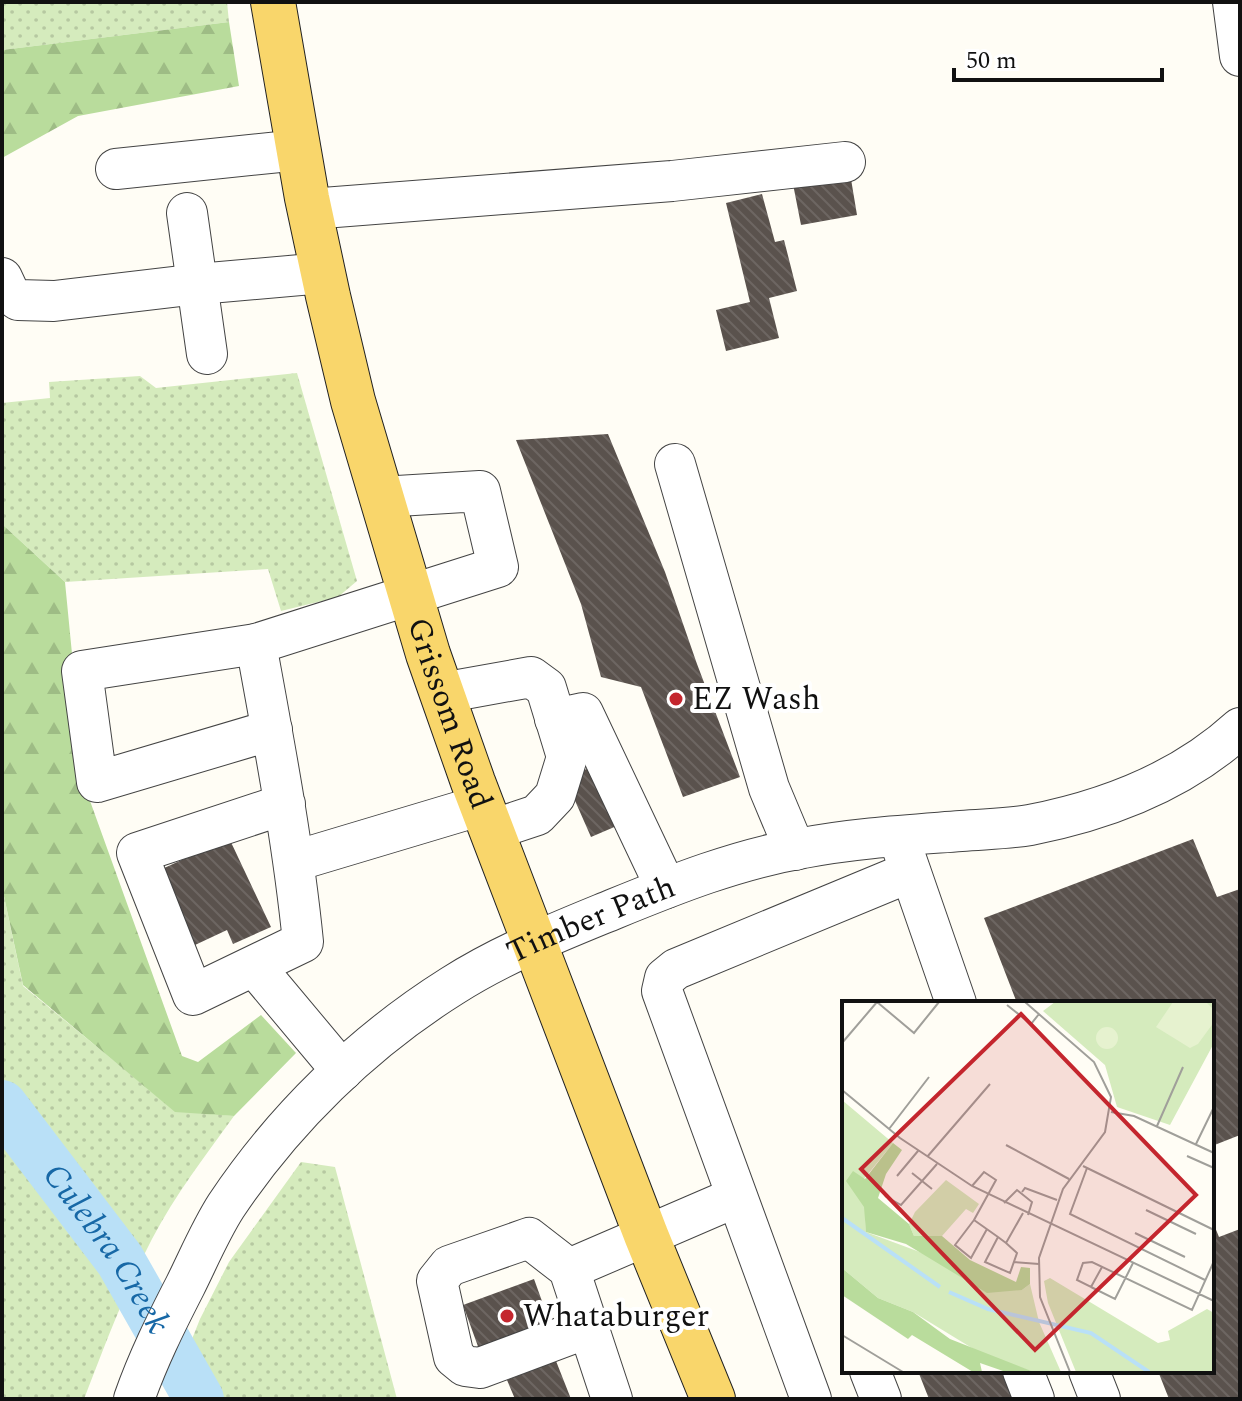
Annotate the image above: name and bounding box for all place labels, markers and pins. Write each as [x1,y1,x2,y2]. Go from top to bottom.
place label: EZ Wash [692,675,820,724]
marker: EZ Wash [667,690,685,708]
place label: Whataburger [523,1292,709,1341]
marker: Whataburger [498,1307,516,1325]

